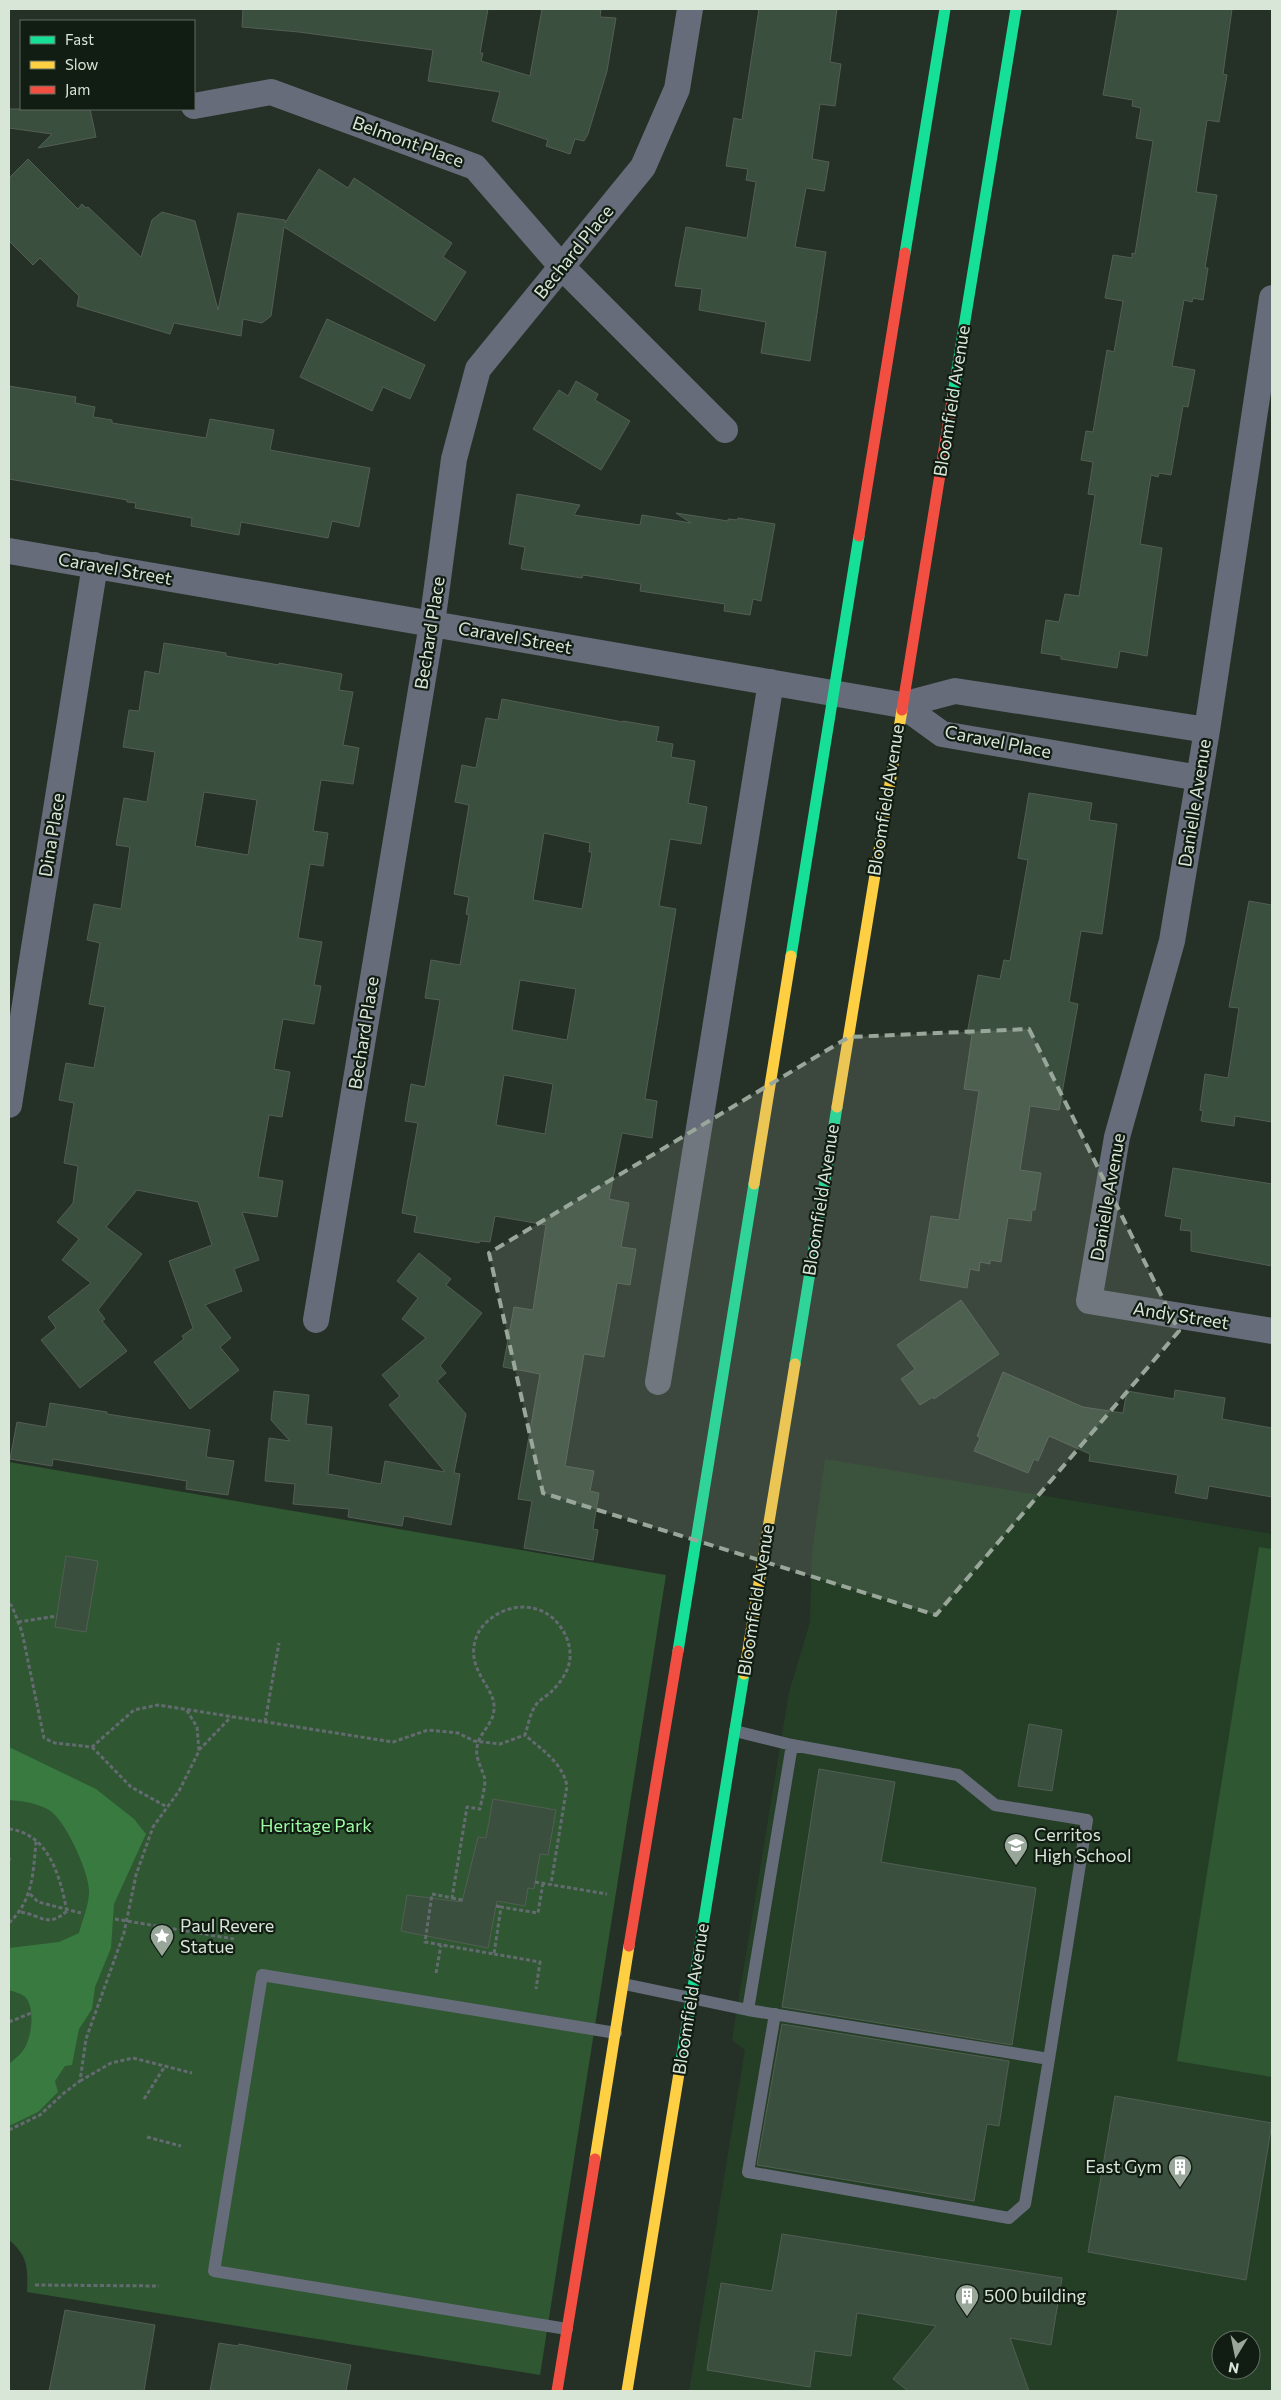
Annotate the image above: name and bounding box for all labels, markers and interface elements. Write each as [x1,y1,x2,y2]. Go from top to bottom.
legend [20,20,195,110]
text: Fast [65,30,94,48]
text: Slow [65,55,98,73]
text: Jam [65,80,90,98]
street label: Belmont Place [350,111,467,171]
street label: Bechard Place [529,200,618,303]
street label: Bloomfield Avenue [928,324,974,478]
street label: Caravel Street [56,547,174,589]
street label: Bechard Place [409,575,449,691]
street label: Caravel Street [456,616,574,658]
street label: Caravel Place [943,720,1053,762]
street label: Bloomfield Avenue [862,723,908,877]
street label: Danielle Avenue [1173,737,1215,868]
street label: Dina Place [34,791,69,878]
street label: Bechard Place [343,975,383,1091]
street label: Bloomfield Avenue [797,1123,843,1277]
street label: Danielle Avenue [1085,1131,1129,1262]
street label: Andy Street [1132,1297,1231,1333]
street label: Bloomfield Avenue [732,1523,778,1677]
park label: Heritage Park [260,1814,372,1836]
place label: Cerritos High School [1034,1823,1132,1866]
school or university icon: Cerritos High School [1003,1832,1029,1866]
place label: Paul Revere Statue [180,1914,274,1957]
street label: Bloomfield Avenue [667,1922,713,2076]
place icon: Paul Revere Statue [149,1923,175,1957]
building icon: East Gym [1167,2154,1193,2188]
place label: East Gym [1085,2155,1162,2177]
building icon: 500 building [954,2283,980,2317]
place label: 500 building [984,2284,1087,2306]
north arrow [1211,2330,1261,2380]
text: N [1227,2359,1240,2378]

